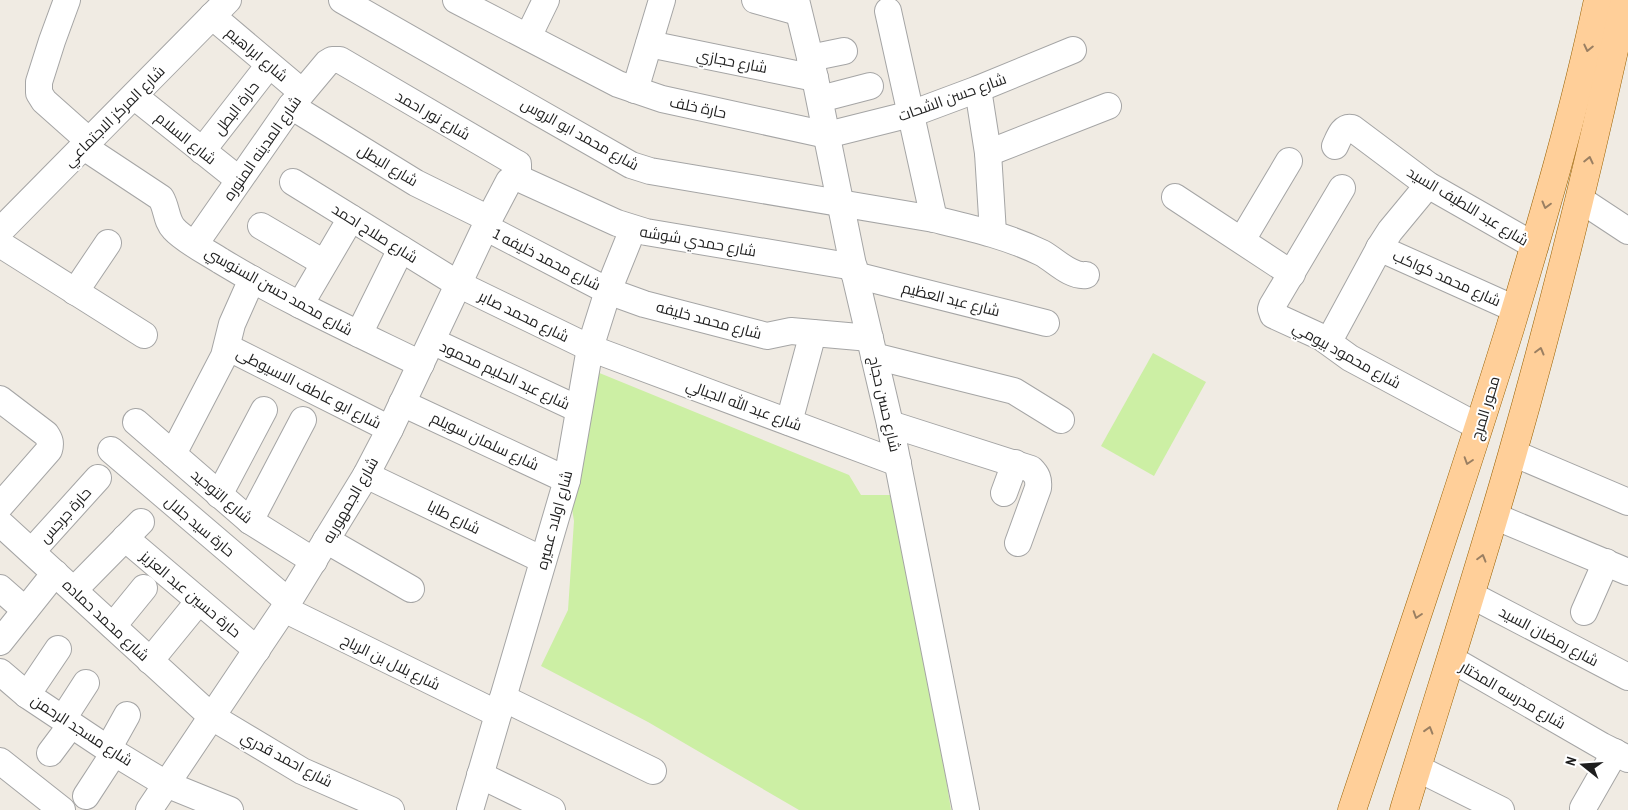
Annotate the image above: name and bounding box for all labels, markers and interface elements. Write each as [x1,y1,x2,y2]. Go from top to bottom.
street label: شارع ابراهيم [221,22,293,87]
one-way arrow [1583,43,1593,52]
street label: شارع حجازي [694,44,769,80]
street label: شارع المركز الاجتماعي [59,61,171,173]
street label: شارع حسن الشحات [895,68,1009,127]
street label: حارة البطل [208,77,264,139]
street label: شارع نور احمد [391,85,474,146]
street label: شارع المدينه المنوره [218,91,307,205]
street label: حارة خلف [668,91,728,123]
street label: شارع محمد ابو الروس [517,93,643,176]
street label: شارع السلام [150,107,221,170]
street label: شارع البطل [353,139,422,192]
one-way arrow [1584,156,1594,164]
street label: شارع عبد اللطيف السيد [1403,161,1533,251]
street label: شارع صلاح احمد [328,198,422,269]
one-way arrow [1541,200,1551,208]
street label: شارع حمدي شوشه [638,220,758,264]
street label: شارع محمد خليفه 1 [489,223,605,296]
street label: شارع محمد حسن السنوسي [200,242,357,342]
street label: شارع محمد كواكب [1389,245,1504,312]
street label: شارع عبد العظيم [899,277,1002,322]
street label: شارع محمد صابر [474,285,573,348]
street label: شارع محمد خليفه [654,296,764,345]
street label: شارع محمود بيومي [1288,317,1405,395]
street label: شارع عبد الحليم محمود [436,336,574,415]
street label: شارع ابو عاطف الاسيوطى [233,342,385,435]
one-way arrow [1534,347,1545,356]
street label: شارع حسن حجاج [863,354,906,454]
street label: محور المرج [1465,373,1506,443]
street label: شارع عبد الله الجبالي [682,374,805,438]
street label: شارع سلمان سويلم [427,407,542,476]
street label: شارع الجمهوريه [317,453,384,547]
one-way arrow [1464,456,1474,464]
street label: شارع التوحيد [186,464,257,529]
street label: شارع اولاد عميره [531,468,578,572]
street label: حارة جرجس [34,482,96,548]
street label: حارة سيد جلال [160,490,240,562]
street label: شارع طابا [424,495,484,540]
street label: حارة حسين عبد العزيز [136,545,246,642]
one-way arrow [1476,555,1486,563]
street label: شارع محمد حماده [57,574,154,666]
street label: شارع رمضان السيد [1495,601,1603,672]
one-way arrow [1413,610,1423,619]
street label: شارع بلال بن الرباح [338,629,444,696]
street label: شارع مدرسه المختار [1455,656,1570,735]
street label: شارع مسجد الرحمن [27,689,137,772]
street label: شارع احمد قدري [237,726,336,794]
one-way arrow [1423,726,1433,735]
north arrow [1558,740,1608,790]
text: N [1561,755,1580,768]

